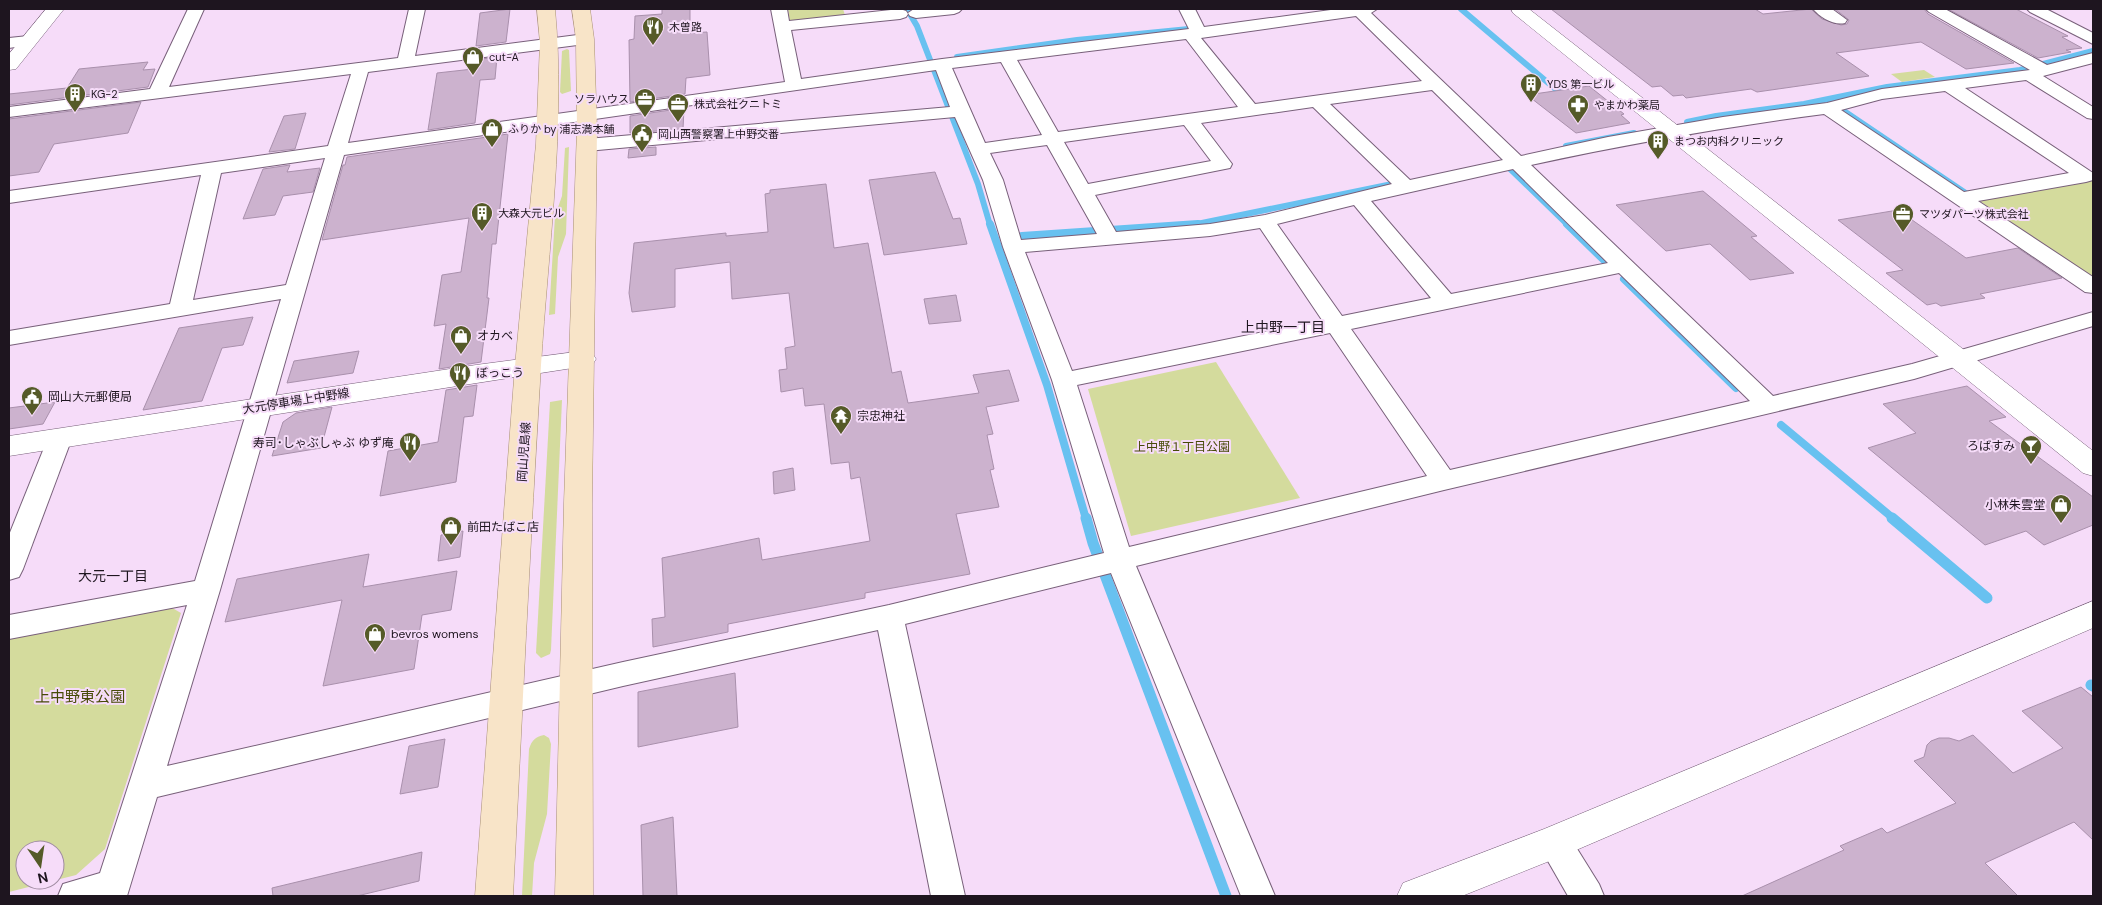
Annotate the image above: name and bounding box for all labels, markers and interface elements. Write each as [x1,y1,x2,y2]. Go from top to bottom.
restaurant icon: 木曽路 [641,15,665,46]
place label: 木曽路 [669,20,702,34]
shop icon: cut-A [461,45,485,76]
place label: cut-A [489,50,519,64]
building icon: YDS 第一ビル [1519,72,1543,103]
place label: YDS 第一ビル [1547,77,1614,91]
building icon: KG-2 [63,82,87,113]
place label: KG-2 [91,87,118,101]
office icon: ソラハウス [633,87,657,118]
place label: ソラハウス [574,92,629,106]
office icon: 株式会社クニトミ [666,92,690,123]
pharmacy icon: やまかわ薬局 [1566,93,1590,124]
place label: 株式会社クニトミ [694,97,782,111]
place label: やまかわ薬局 [1594,98,1660,112]
shop icon: ふりか by 浦志満本舗 [480,117,504,148]
place label: ふりか by 浦志満本舗 [508,122,614,136]
public building icon: 岡山西警察署上中野交番 [630,122,654,153]
place label: 岡山西警察署上中野交番 [658,127,779,141]
building icon: まつお内科クリニック [1646,129,1670,160]
place label: まつお内科クリニック [1674,134,1784,148]
building icon: 大森大元ビル [470,201,494,232]
office icon: マツダパーツ株式会社 [1891,202,1915,233]
place label: 大森大元ビル [498,206,564,220]
place label: マツダパーツ株式会社 [1919,207,2029,221]
district label: 上中野一丁目 [1241,318,1325,336]
shop icon: オカベ [449,324,473,355]
place label: オカベ [477,328,513,344]
restaurant icon: ぼっこう [448,361,472,392]
place label: ぼっこう [476,365,524,381]
public building icon: 岡山大元郵便局 [20,385,44,416]
street label: 大元停車場上中野線 [241,385,351,417]
place label: 岡山大元郵便局 [48,389,132,405]
temple icon: 宗忠神社 [829,404,853,435]
place label: 宗忠神社 [857,408,905,424]
street label: 岡山児島線 [514,422,534,482]
restaurant icon: 寿司･しゃぶしゃぶ ゆず庵 [398,431,422,462]
bar icon: ろばすみ [2019,434,2043,465]
place label: 寿司･しゃぶしゃぶ ゆず庵 [253,435,394,451]
place label: ろばすみ [1967,438,2015,454]
park label: 上中野１丁目公園 [1134,439,1230,455]
shop icon: 小林朱雲堂 [2049,493,2073,524]
place label: 小林朱雲堂 [1985,497,2045,513]
shop icon: 前田たばこ店 [439,515,463,546]
place label: 前田たばこ店 [467,519,539,535]
district label: 大元一丁目 [78,567,148,585]
shop icon: bevros womens [363,622,387,653]
place label: bevros womens [391,626,478,642]
park label: 上中野東公園 [35,687,125,707]
north arrow [15,840,65,890]
text: N [36,868,50,888]

